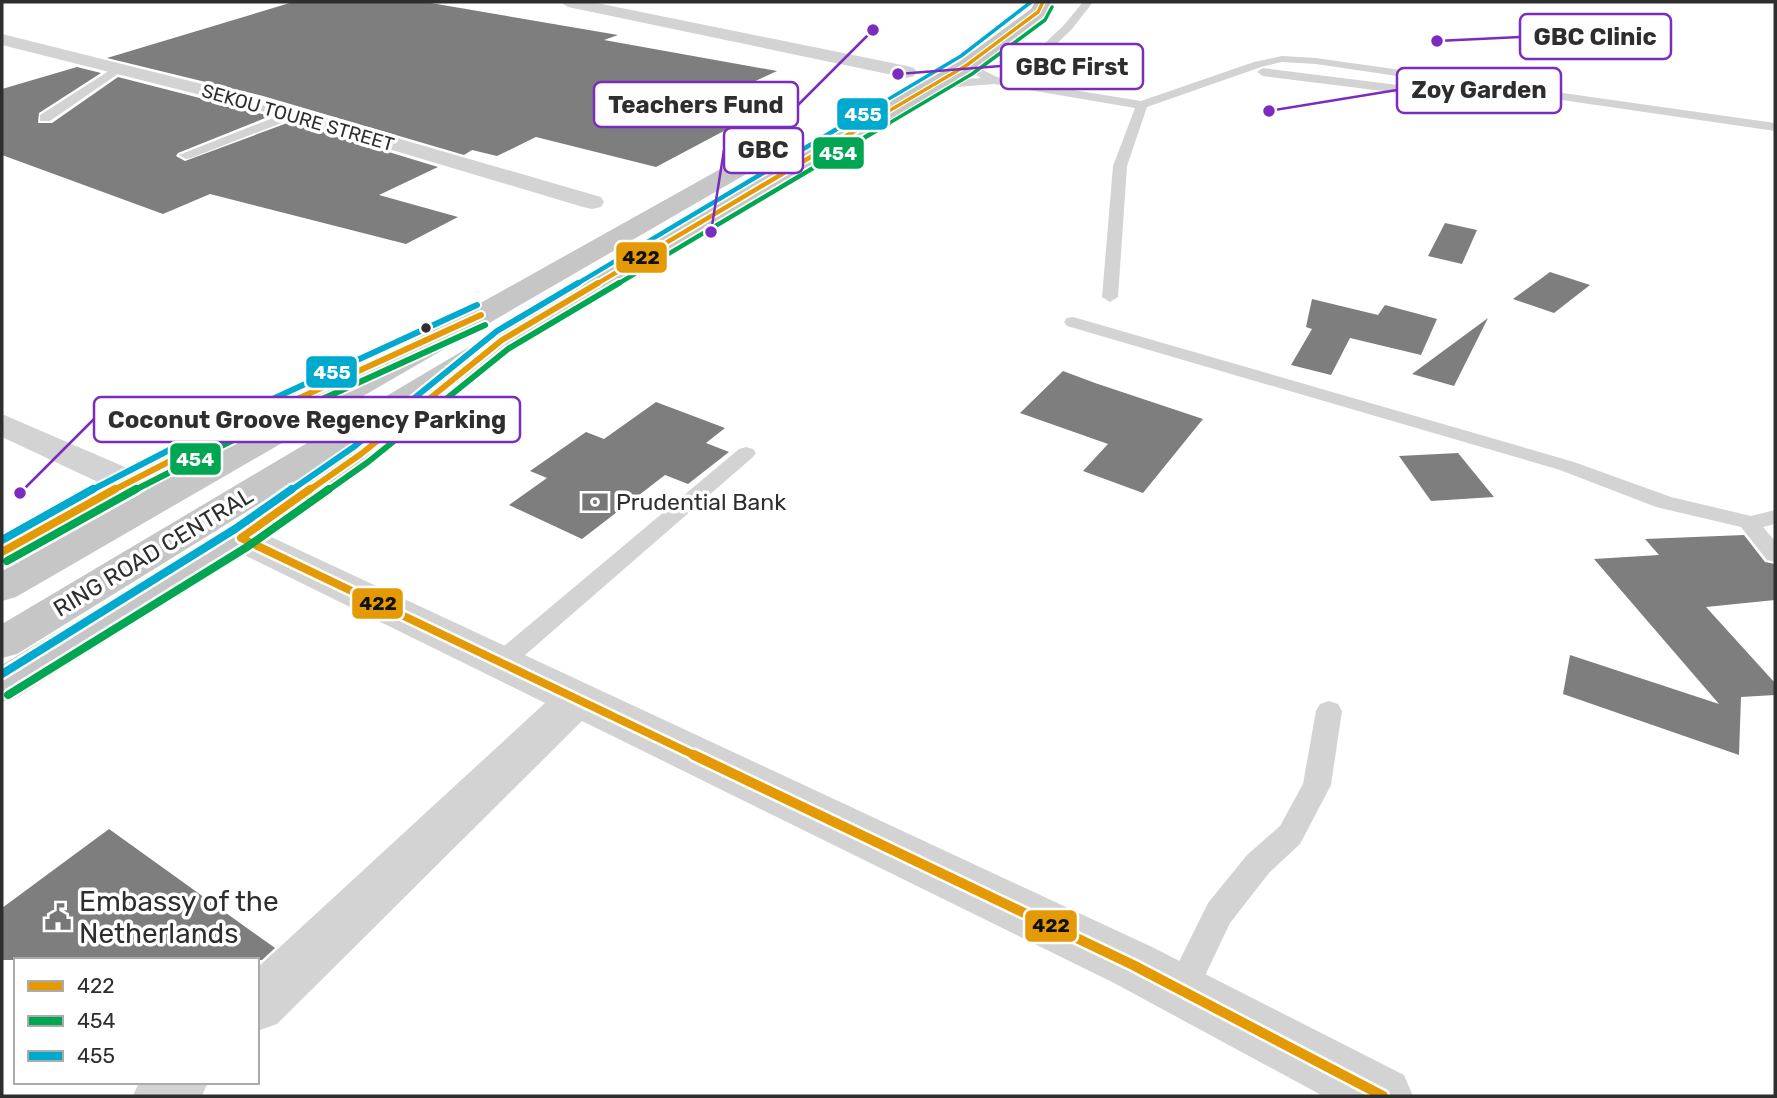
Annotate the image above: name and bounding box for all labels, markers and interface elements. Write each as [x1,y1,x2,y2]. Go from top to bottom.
callout: GBC Clinic [1520,14,1671,59]
text: GBC Clinic [1533,23,1657,51]
callout: GBC First [1001,44,1143,89]
text: GBC First [1015,53,1129,81]
callout: Zoy Garden [1397,68,1561,113]
text: Zoy Garden [1411,76,1547,104]
street label: SEKOU TOURE STREET [199,79,397,156]
callout: Teachers Fund [594,82,798,127]
text: Teachers Fund [608,91,784,119]
line badge: 455 [836,97,889,131]
text: 455 [844,103,882,126]
callout: GBC [724,128,803,173]
text: GBC [737,136,789,164]
line badge: 454 [812,136,865,170]
text: 454 [819,142,857,165]
line badge: 422 [615,241,668,274]
text: 422 [622,246,660,269]
unlabelled marker [419,321,433,335]
line badge: 455 [305,355,358,389]
text: 455 [313,361,351,384]
callout: Coconut Groove Regency Parking [94,397,520,442]
text: Coconut Groove Regency Parking [108,406,506,434]
line badge: 454 [169,442,222,476]
text: 454 [176,448,214,471]
street label: RING ROAD CENTRAL [48,481,258,623]
bank icon: Prudential Bank [580,487,610,517]
place label: Prudential Bank [616,488,786,516]
line badge: 422 [351,587,404,620]
text: 422 [359,592,397,615]
place label: Embassy of the Netherlands [79,885,279,950]
public building icon: Embassy of the Netherlands [43,902,73,932]
line badge: 422 [1024,909,1078,943]
text: 422 [1032,914,1070,937]
legend [14,958,259,1084]
text: 422 [77,973,115,998]
text: 454 [77,1008,116,1033]
text: 455 [77,1043,115,1068]

